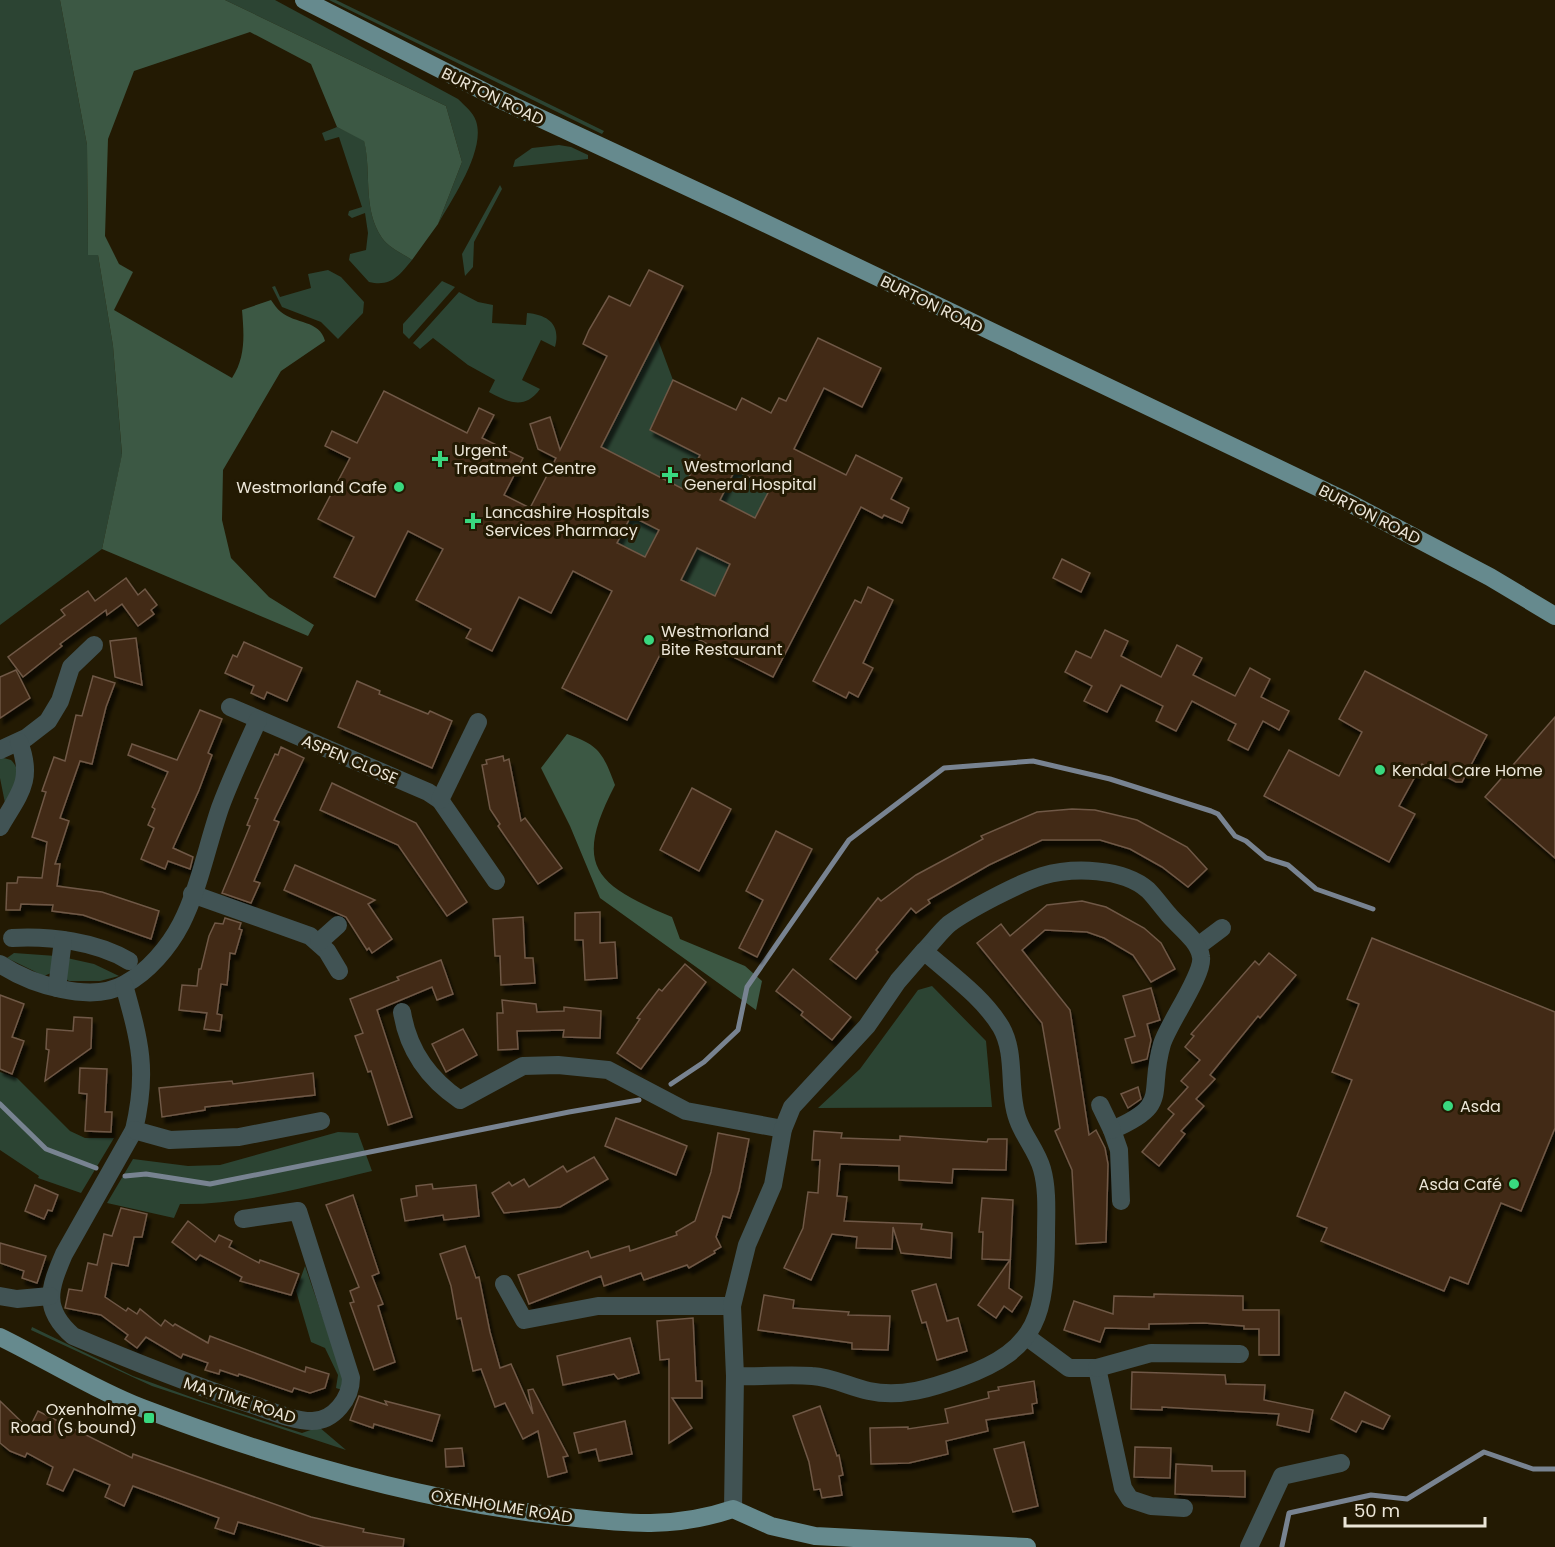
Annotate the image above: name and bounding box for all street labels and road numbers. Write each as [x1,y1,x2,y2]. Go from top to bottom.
street label: BURTON ROAD [438,62,548,131]
street label: BURTON ROAD [877,270,987,339]
street label: BURTON ROAD [1315,479,1425,550]
street label: ASPEN CLOSE [298,729,402,790]
street label: MAYTIME ROAD [181,1371,299,1430]
street label: OXENHOLME ROAD [429,1484,574,1529]

